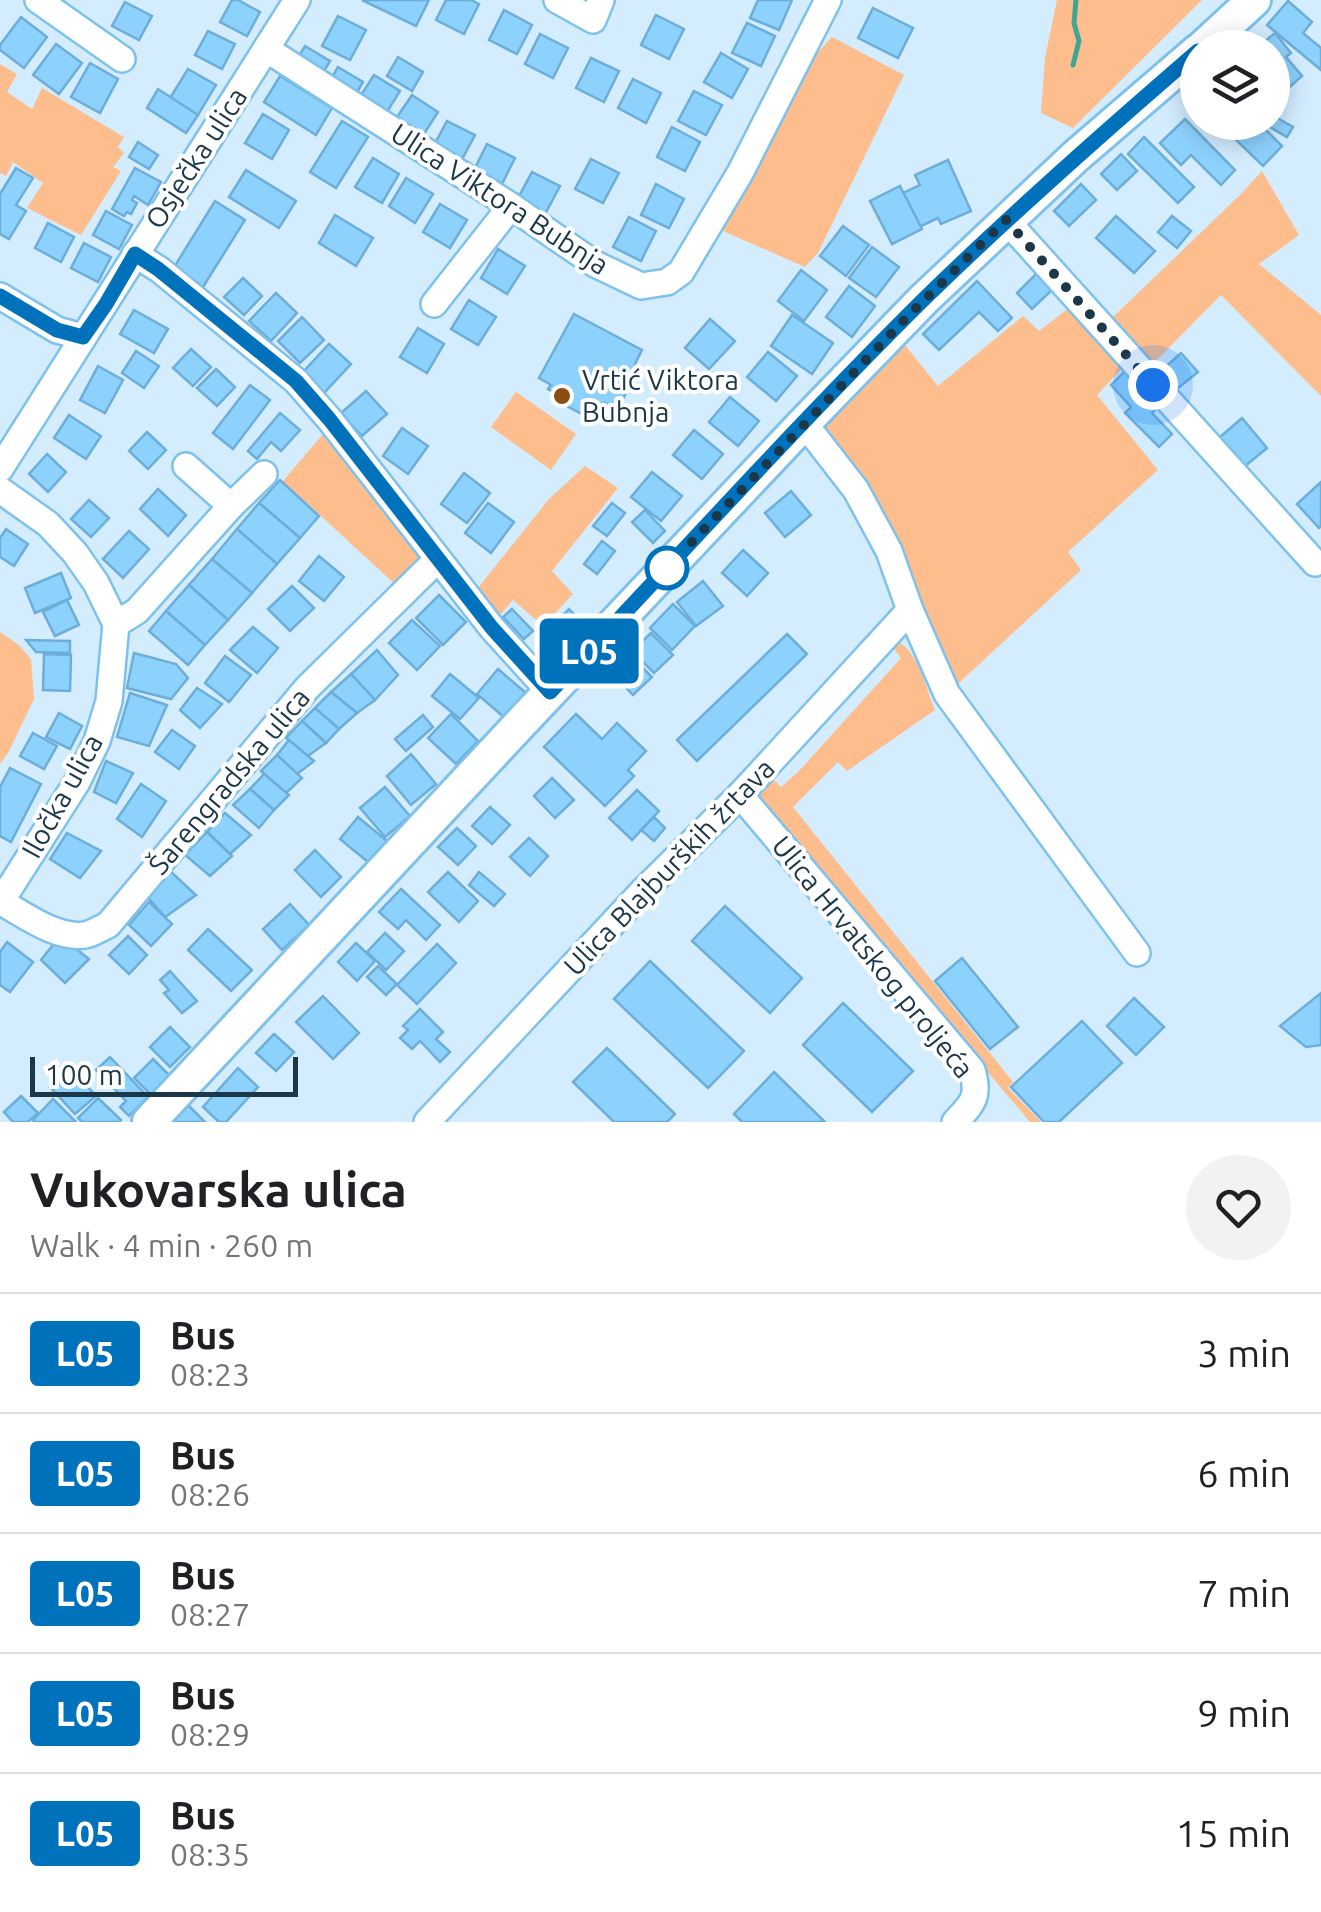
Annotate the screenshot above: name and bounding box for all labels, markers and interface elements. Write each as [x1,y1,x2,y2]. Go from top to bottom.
map controls [1180,30,1290,140]
button: layers [1180,30,1290,140]
street label: Osječka ulica [139,82,253,234]
street label: Ulica Viktora Bubnja [386,117,615,280]
your location [1128,360,1178,410]
place label: Vrtić Viktora Bubnja [582,364,739,427]
marker: Vrtić Viktora Bubnja [551,385,573,407]
unlabelled marker [646,547,688,589]
line badge: L05 [532,618,646,684]
text: L05 [560,631,618,671]
street label: Šarengradska ulica [141,681,315,880]
street label: Iločka ulica [15,729,108,863]
street label: Ulica Blajburških žrtava [557,752,780,981]
street label: Ulica Hrvatskog proljeća [766,830,980,1084]
scale bar [30,1052,298,1096]
text: 100 m [45,1059,123,1090]
button: heart [1186,1155,1291,1260]
text: Vukovarska ulica [30,1162,407,1216]
text: Walk · 4 min · 260 m [30,1227,313,1263]
text: Bus [170,1314,235,1356]
text: 3 min [1197,1332,1291,1374]
text: L05 [56,1333,114,1373]
text: 08:23 [170,1356,250,1392]
text: Bus [170,1434,235,1476]
text: 6 min [1197,1452,1291,1494]
text: L05 [56,1453,114,1493]
text: 08:26 [170,1476,250,1512]
text: Bus [170,1554,235,1596]
text: 7 min [1197,1572,1291,1614]
text: L05 [56,1573,114,1613]
text: 08:27 [170,1596,250,1632]
text: Bus [170,1674,235,1716]
text: 9 min [1197,1692,1291,1734]
text: L05 [56,1693,114,1733]
text: 08:29 [170,1716,250,1752]
text: Bus [170,1794,235,1836]
text: 15 min [1176,1812,1291,1854]
text: L05 [56,1813,114,1853]
text: 08:35 [170,1836,250,1872]

